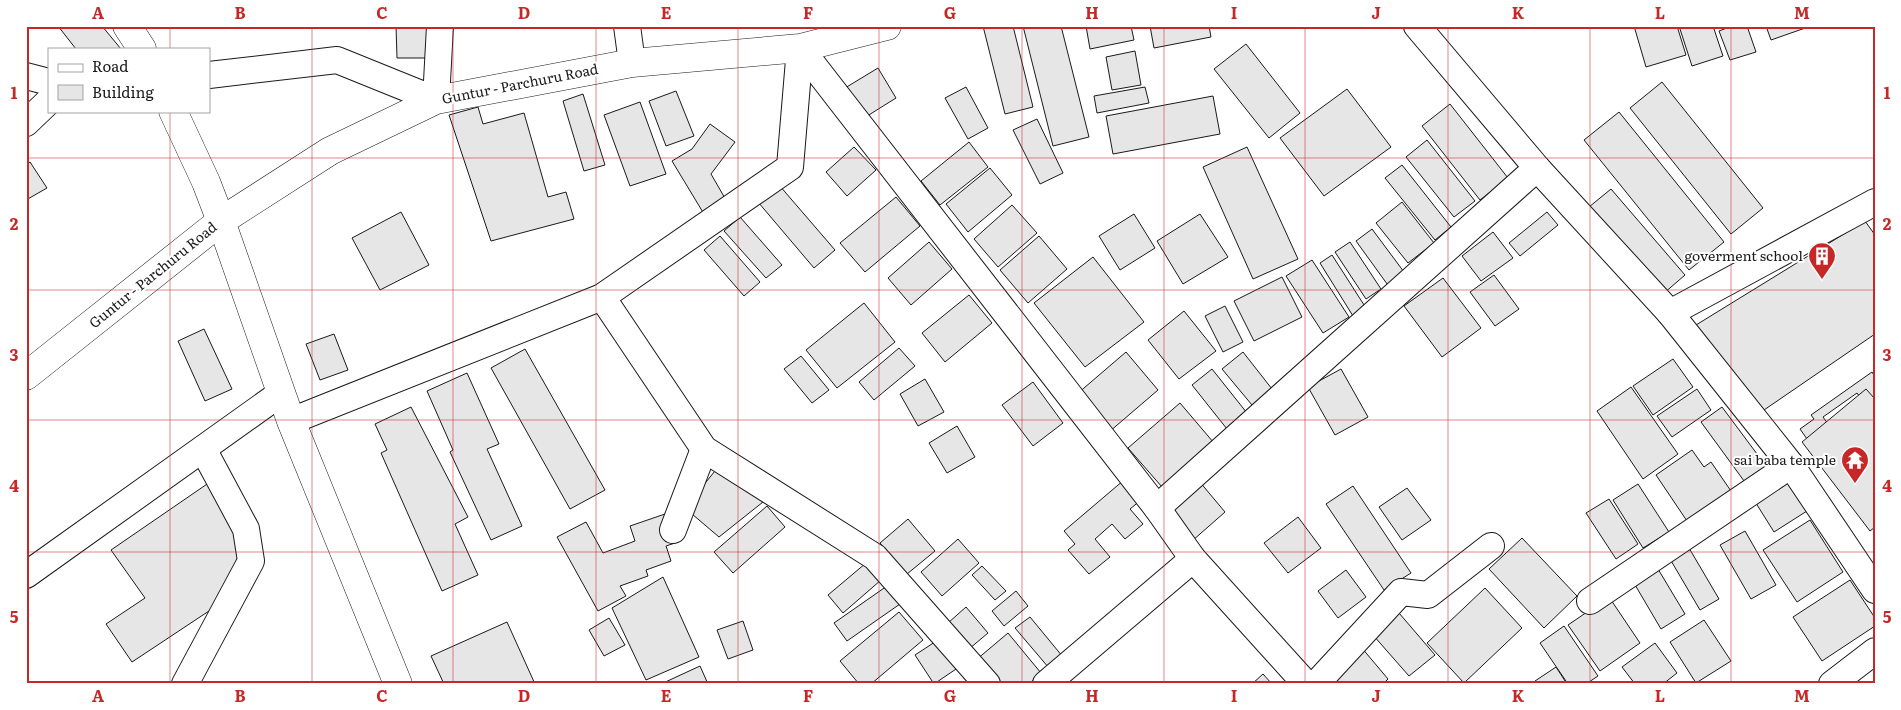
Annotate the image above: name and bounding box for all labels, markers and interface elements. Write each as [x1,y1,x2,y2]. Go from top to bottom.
text: A [92,0,104,24]
text: B [234,0,246,24]
text: C [376,0,388,24]
text: D [518,0,530,24]
text: E [661,0,672,24]
text: F [803,0,813,24]
text: G [944,0,956,24]
text: H [1085,0,1099,24]
text: I [1231,0,1237,24]
text: J [1371,0,1381,24]
text: K [1512,0,1525,24]
text: L [1655,0,1665,24]
text: M [1794,0,1810,24]
legend [48,48,210,112]
text: Road [92,54,128,77]
street label: Guntur - Parchuru Road [440,58,600,108]
text: 1 [11,80,18,104]
text: Building [92,80,154,103]
text: 1 [1884,80,1891,104]
text: 2 [10,211,19,235]
text: 2 [1883,211,1892,235]
street label: Guntur - Parchuru Road [84,216,221,332]
building icon: goverment school [1807,241,1837,280]
place label: goverment school [1685,245,1803,265]
text: 3 [10,342,19,366]
text: 3 [1883,342,1892,366]
temple icon: sai baba temple [1840,445,1870,484]
place label: sai baba temple [1734,449,1836,469]
text: 4 [9,473,19,497]
text: 4 [1882,473,1892,497]
text: 5 [10,604,19,628]
text: 5 [1883,604,1892,628]
text: A [92,683,104,707]
text: B [234,683,246,707]
text: C [376,683,388,707]
text: D [518,683,530,707]
text: E [661,683,672,707]
text: F [803,683,813,707]
text: G [944,683,956,707]
text: H [1085,683,1099,707]
text: I [1231,683,1237,707]
text: J [1371,683,1381,707]
text: K [1512,683,1525,707]
text: L [1655,683,1665,707]
text: M [1794,683,1810,707]

